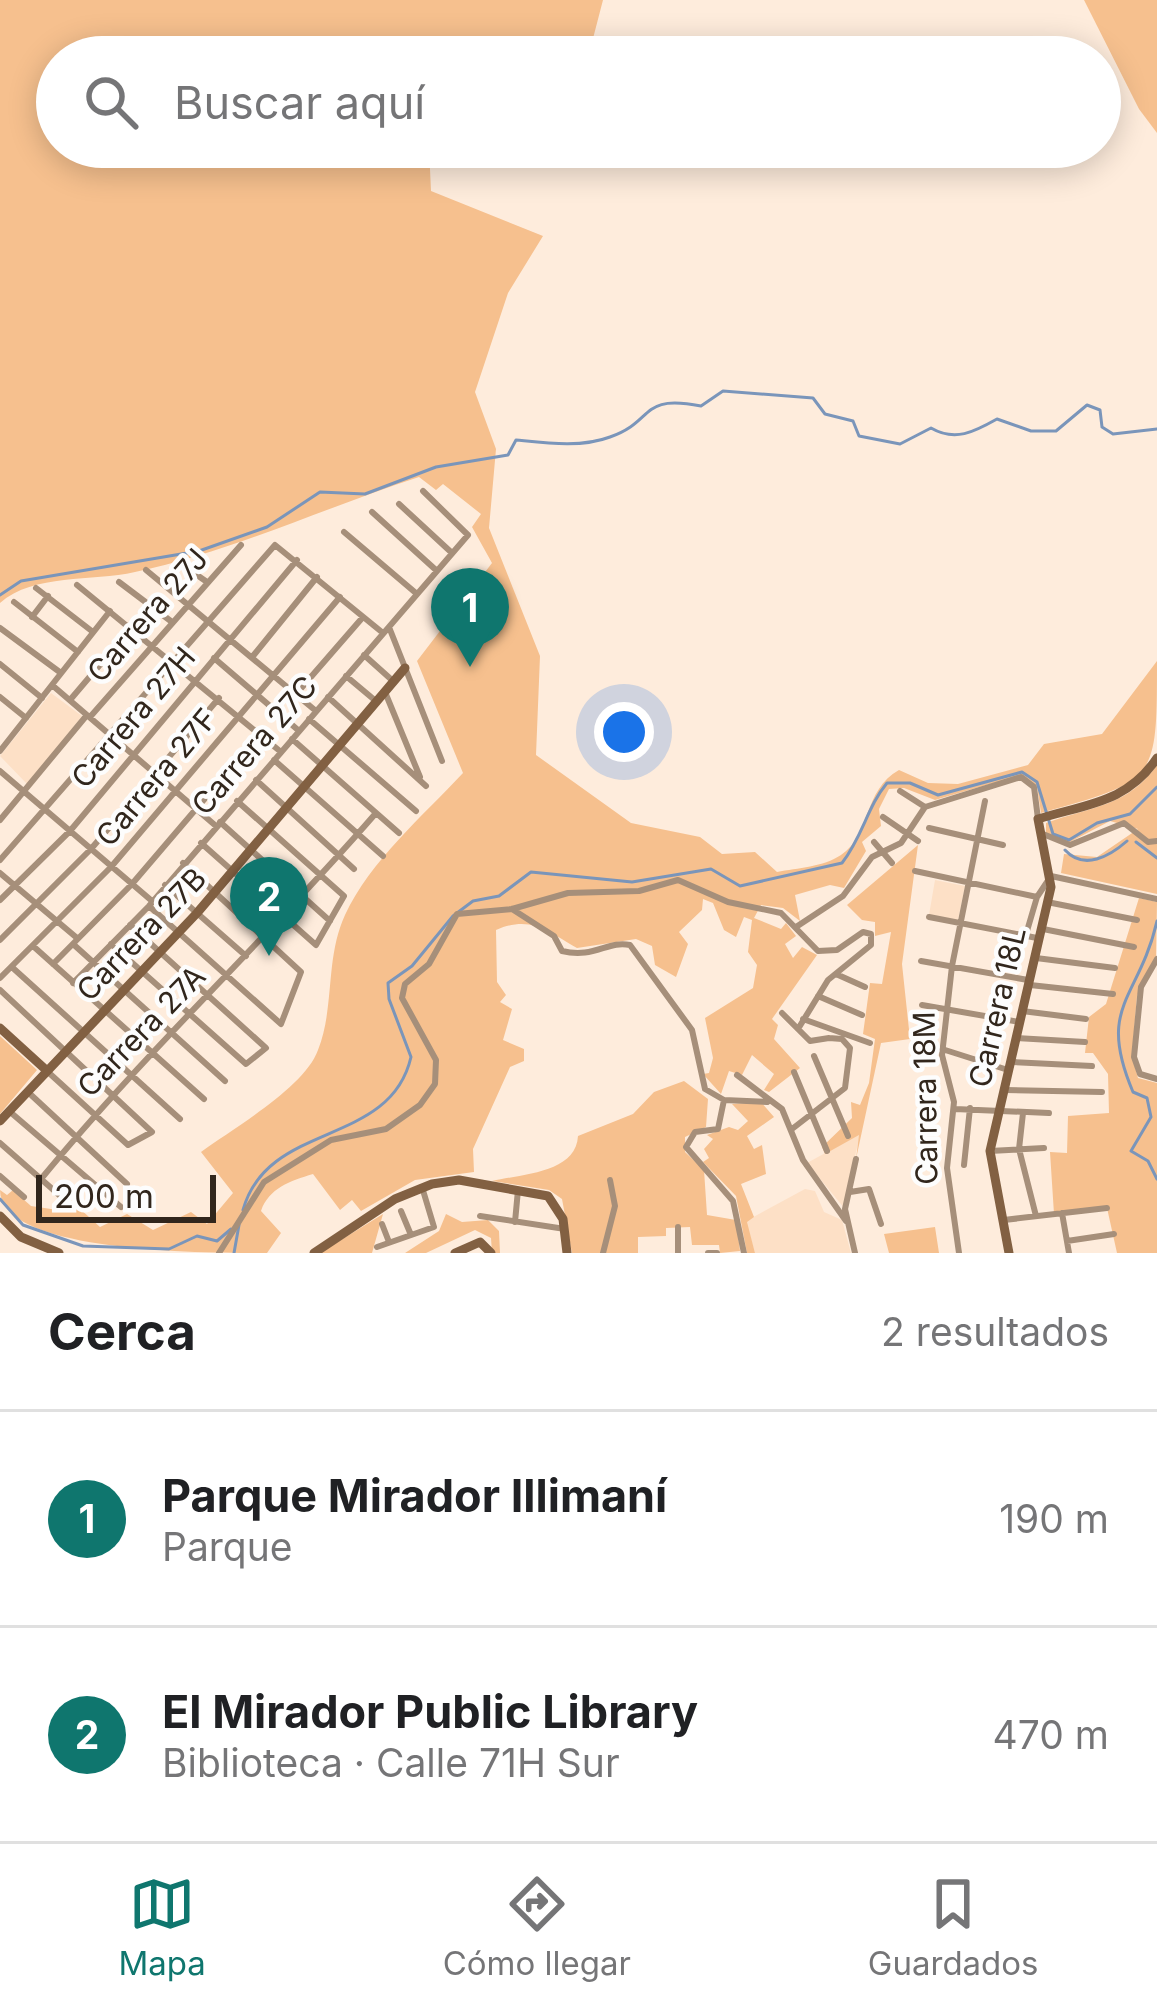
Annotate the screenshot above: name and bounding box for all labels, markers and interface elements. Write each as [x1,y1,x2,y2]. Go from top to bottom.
search box [36,36,1121,168]
icon: search [78,69,144,135]
text: Buscar aquí [174,75,425,130]
street label: Carrera 27J [79,541,215,689]
pin: 1 [431,568,509,667]
street label: Carrera 27H [64,639,202,795]
street label: Carrera 27C [184,668,324,822]
street label: Carrera 27F [88,701,224,853]
your location [594,702,654,762]
pin: 2 [230,857,308,956]
street label: Carrera 27B [69,860,213,1008]
street label: Carrera 18L [961,923,1033,1091]
street label: Carrera 27A [70,958,212,1104]
street label: Carrera 18M [905,1011,945,1185]
scale bar [36,1169,216,1222]
text: 200 m [54,1176,154,1216]
text: Cerca [48,1301,196,1362]
text: 2 resultados [881,1308,1109,1355]
text: Parque Mirador Illimaní [162,1468,667,1523]
text: 1 [79,1495,95,1542]
text: 190 m [999,1495,1109,1542]
text: Parque [162,1523,293,1570]
text: El Mirador Public Library [162,1684,698,1739]
text: 2 [75,1711,99,1758]
text: 470 m [993,1711,1109,1758]
text: Biblioteca · Calle 71H Sur [162,1739,620,1786]
tab: Mapa [118,1871,206,1983]
tab: Cómo llegar [443,1871,631,1983]
tab: Guardados [868,1871,1039,1983]

